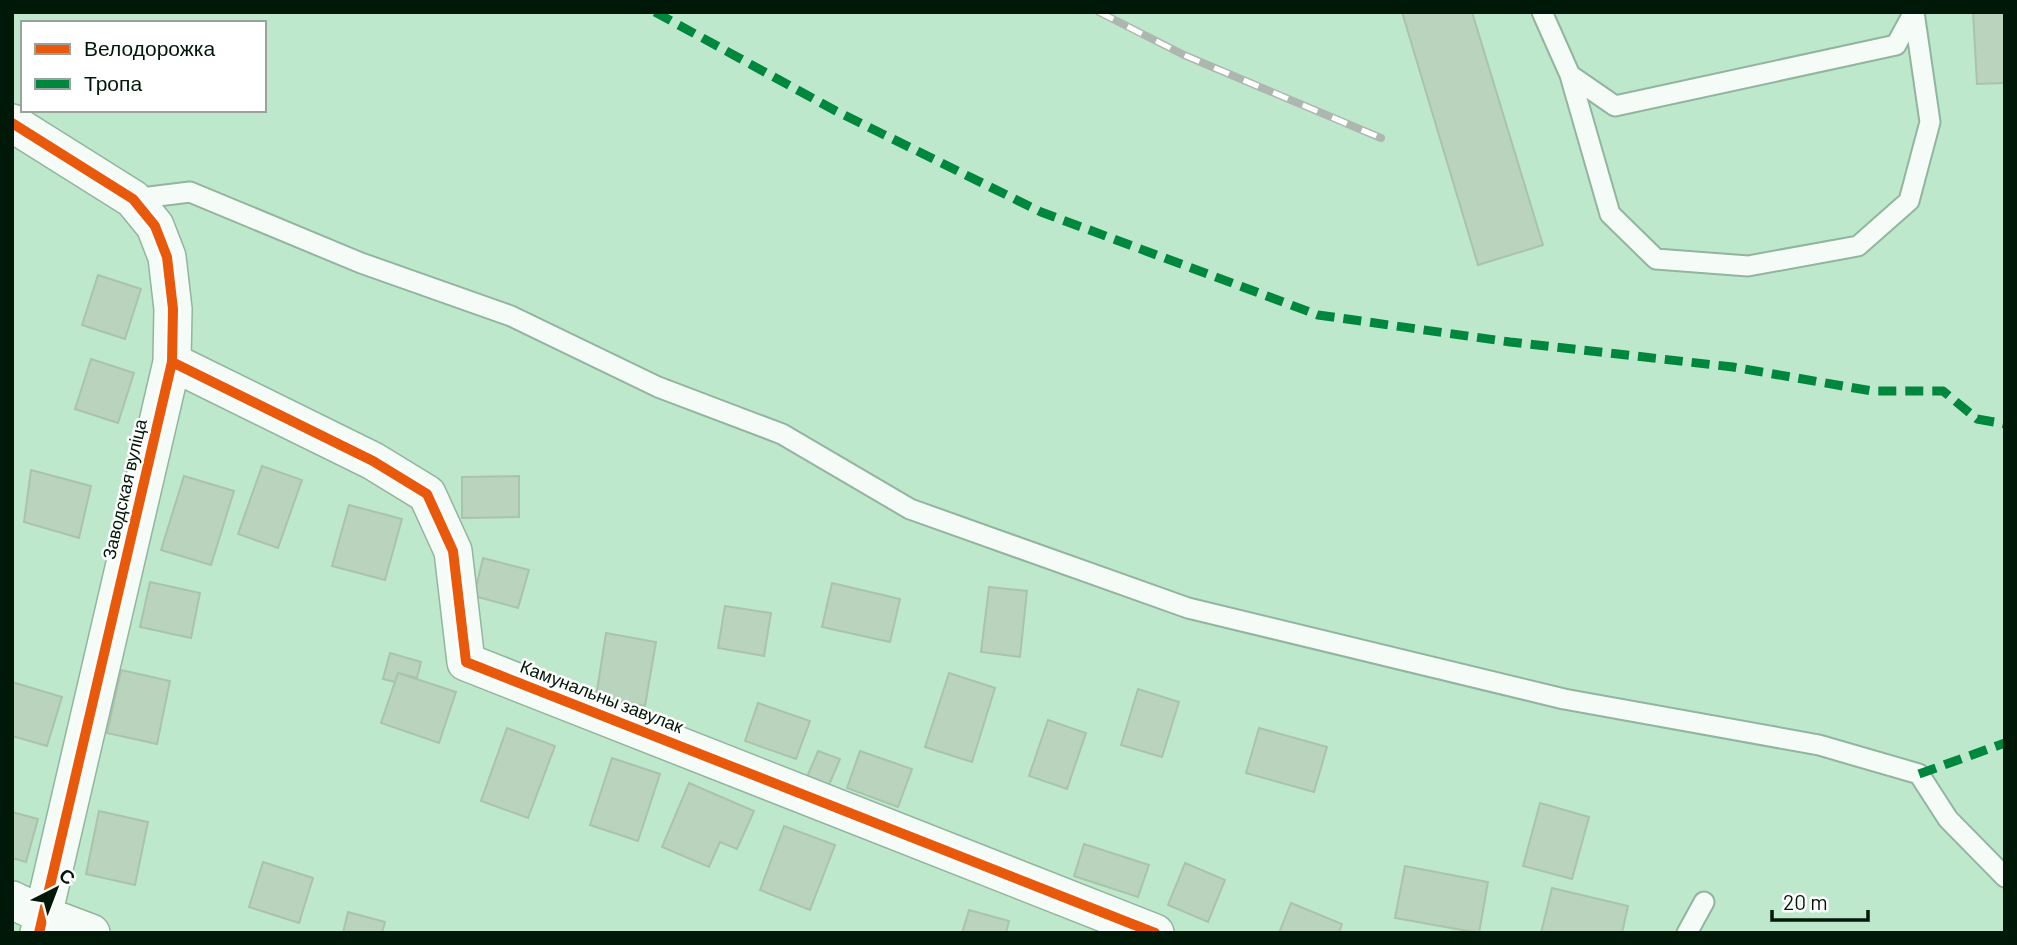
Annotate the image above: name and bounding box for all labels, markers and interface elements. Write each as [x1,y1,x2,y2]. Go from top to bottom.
legend [21,21,266,112]
text: Велодорожка [84,35,215,60]
text: Тропа [84,70,142,95]
street label: Заводская вуліца [97,416,151,561]
street label: Камунальны завулак [517,655,687,737]
north arrow [21,854,91,924]
text: С [55,863,81,889]
scale bar [1772,878,1868,922]
text: 20 m [1783,889,1828,914]

